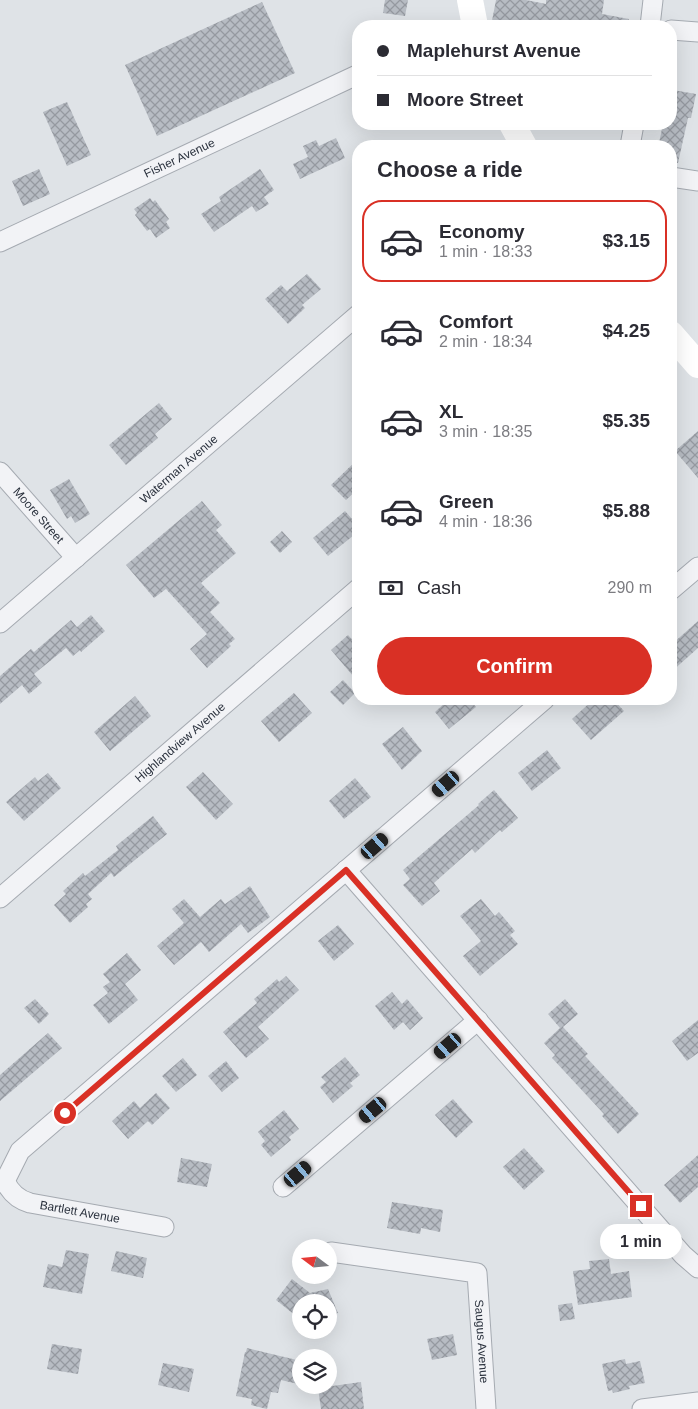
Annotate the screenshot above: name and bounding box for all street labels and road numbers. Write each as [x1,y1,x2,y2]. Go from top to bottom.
street label: Fisher Avenue [142,135,217,181]
street label: Waterman Avenue [137,432,221,506]
street label: Moore Street [10,485,67,547]
street label: Highlandview Avenue [132,699,228,785]
street label: Bartlett Avenue [39,1198,121,1226]
street label: Saugus Avenue [472,1299,491,1384]

